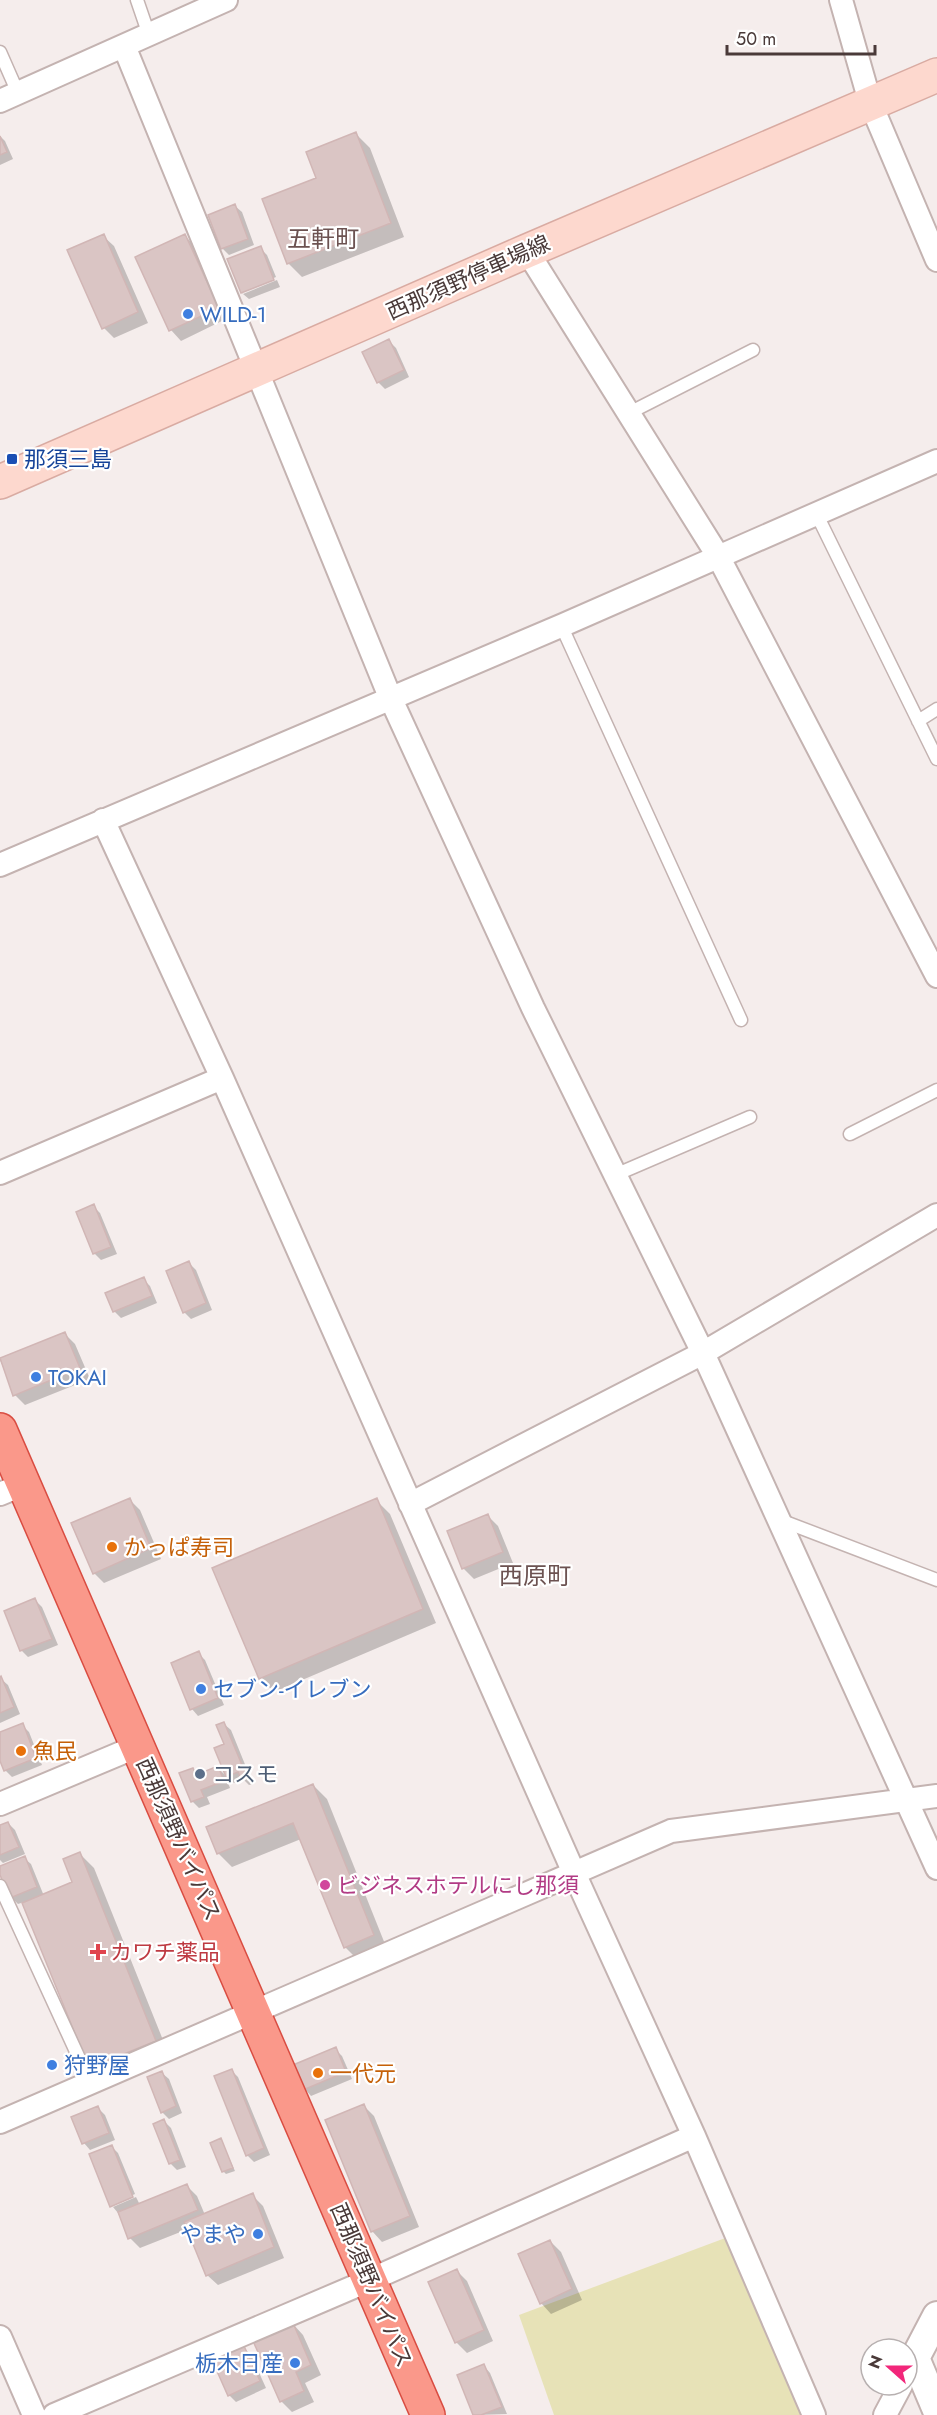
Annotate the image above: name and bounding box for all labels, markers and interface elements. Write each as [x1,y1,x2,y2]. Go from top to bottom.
scale bar [727,18,876,56]
text: 50 m [736,26,776,52]
district label: 五軒町 [287,221,359,256]
street label: 西那須野停車場線 [381,227,555,327]
place label: WILD-1 [200,298,267,330]
marker: WILD-1 [181,307,195,321]
place label: 那須三島 [24,443,112,475]
marker: 那須三島 [5,452,19,466]
place label: TOKAI [48,1361,107,1393]
marker: TOKAI [29,1370,43,1384]
place label: かっぱ寿司 [124,1531,234,1563]
marker: かっぱ寿司 [105,1540,119,1554]
district label: 西原町 [499,1558,571,1593]
place label: セブン-イレブン [213,1673,372,1705]
marker: セブン-イレブン [194,1682,208,1696]
place label: 魚民 [33,1735,77,1767]
marker: 魚民 [14,1744,28,1758]
street label: 西那須野バイパス [129,1752,229,1926]
place label: コスモ [212,1758,278,1790]
marker: コスモ [193,1767,207,1781]
place label: ビジネスホテルにし那須 [337,1869,579,1901]
marker: ビジネスホテルにし那須 [318,1878,332,1892]
place label: カワチ薬品 [110,1936,220,1968]
marker: カワチ薬品 [91,1945,105,1959]
place label: 狩野屋 [64,2049,130,2081]
place label: 一代元 [330,2057,396,2089]
marker: 狩野屋 [45,2058,59,2072]
marker: 一代元 [311,2066,325,2080]
street label: 西那須野バイパス [323,2198,421,2372]
place label: やまや [180,2218,246,2250]
marker: やまや [251,2227,265,2241]
north arrow [859,2337,919,2397]
place label: 栃木日産 [195,2347,283,2379]
text: N [862,2352,888,2372]
marker: 栃木日産 [288,2356,302,2370]

